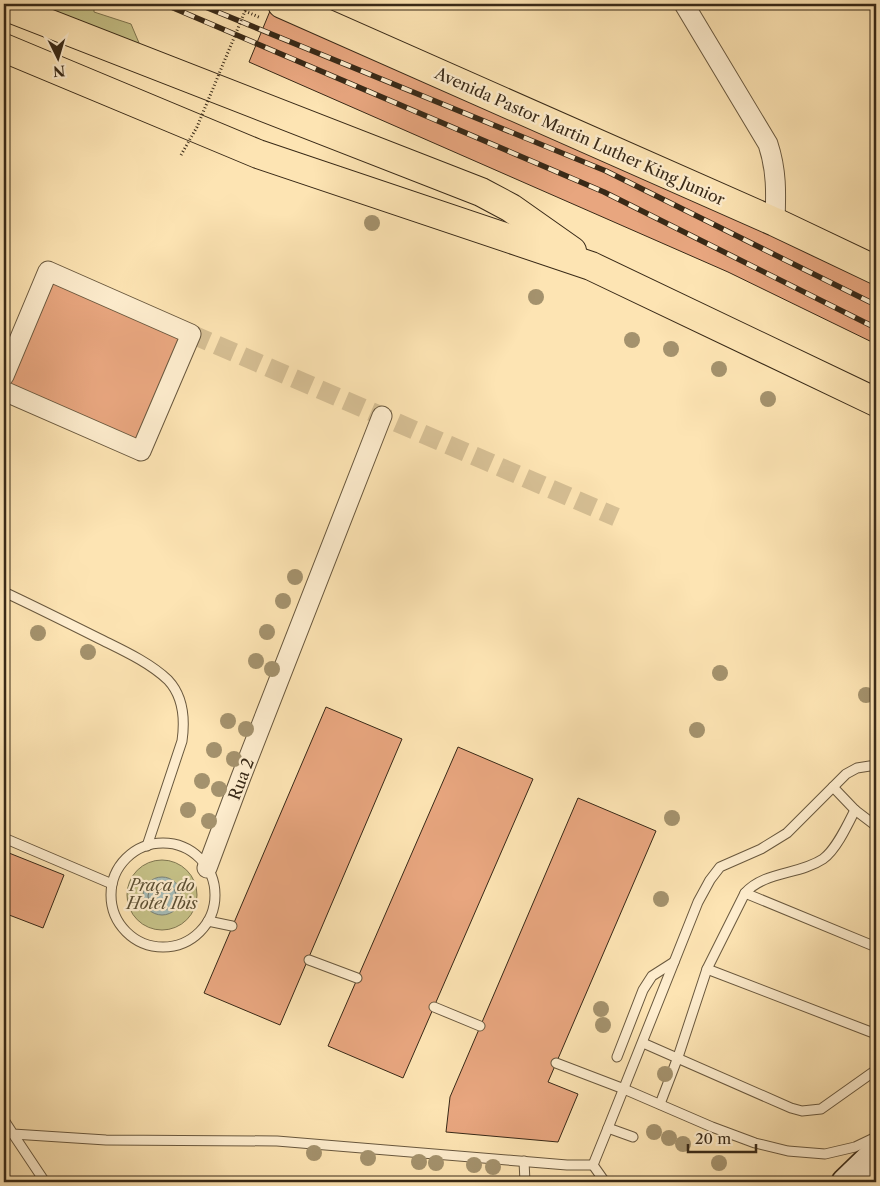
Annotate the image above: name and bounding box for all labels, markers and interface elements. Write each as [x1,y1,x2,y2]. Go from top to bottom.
north arrow [32,32,82,82]
text: N [52,61,66,80]
street label: Avenida Pastor Martin Luther King Junior [431,62,728,209]
street label: Rua 2 [224,755,258,803]
park label: Praça do Hotel Ibis [124,875,198,913]
scale bar [688,1121,755,1153]
text: 20 m [695,1129,731,1148]

